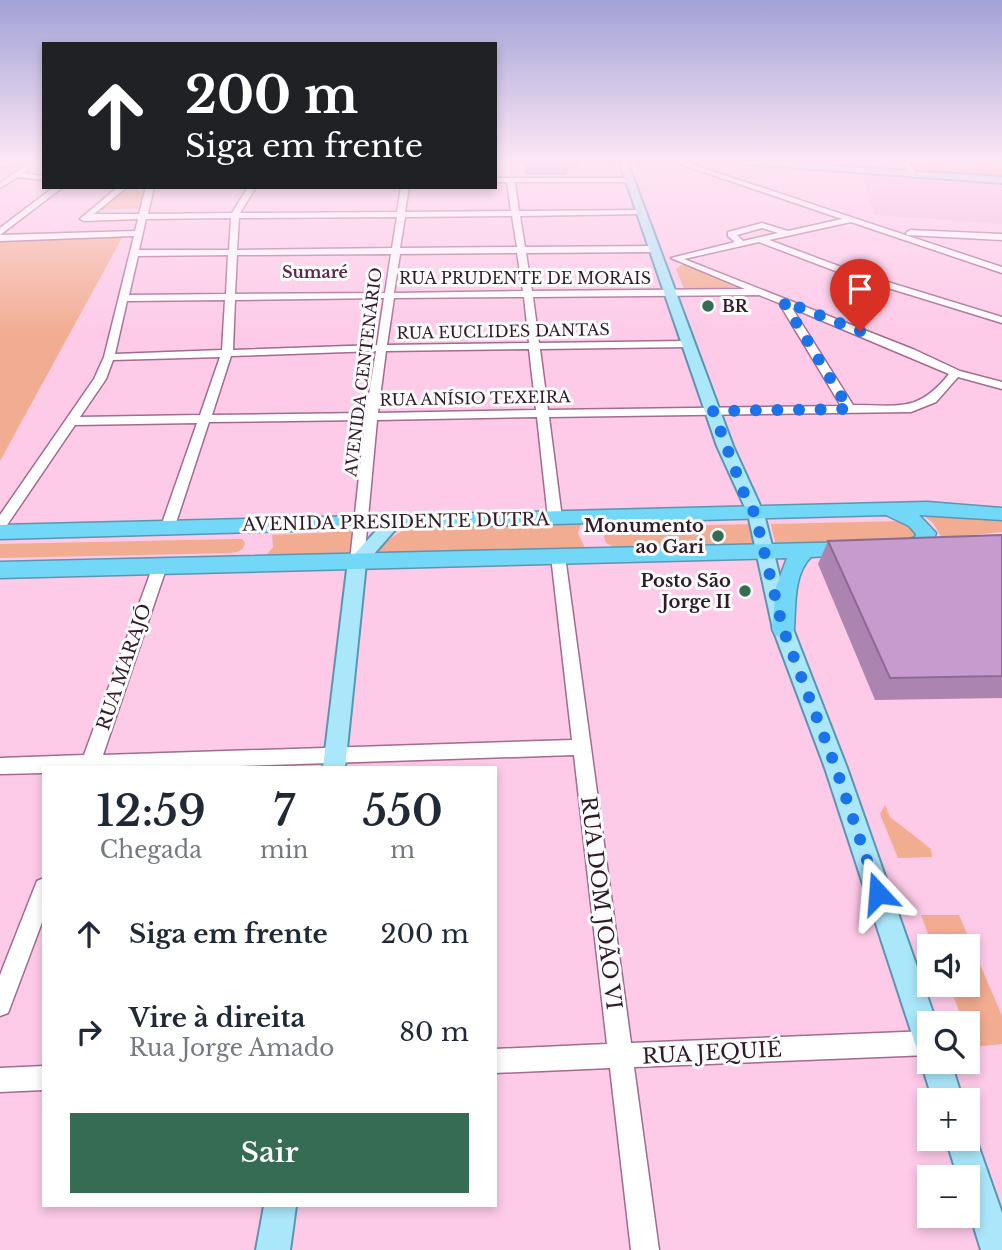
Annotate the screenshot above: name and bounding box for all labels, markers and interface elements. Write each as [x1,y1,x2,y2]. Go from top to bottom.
text: 200 m [185,65,358,126]
icon: ahead [70,70,161,161]
text: Siga em frente [185,126,423,166]
pin [830,259,890,331]
district label: Sumaré [282,262,348,282]
street label: AVENIDA CENTENÁRIO [340,266,386,479]
street label: RUA PRUDENTE DE MORAIS [399,268,651,288]
icon: arrive [841,270,879,308]
place label: BR [722,296,749,316]
marker: BR [700,298,716,314]
street label: RUA EUCLIDES DANTAS [396,319,610,343]
street label: RUA ANÍSIO TEXEIRA [379,386,571,410]
street label: AVENIDA PRESIDENTE DUTRA [241,508,551,536]
place label: Monumento ao Gari [584,515,705,558]
marker: Monumento ao Gari [710,528,726,544]
place label: Posto São Jorge II [641,570,731,613]
marker: Posto São Jorge II [737,583,753,599]
street label: RUA MARAJÓ [91,601,156,733]
text: 12:59 [96,785,206,837]
text: 7 [273,785,295,837]
text: 550 [362,785,443,837]
street label: RUA DOM JOÃO VI [575,795,627,1011]
text: Chegada [100,836,202,864]
text: min [260,836,308,864]
text: m [390,836,415,864]
position arrow [841,856,915,930]
icon: ahead [70,915,108,953]
text: Siga em frente [129,918,328,950]
text: 200 m [380,918,469,950]
map controls [917,934,980,1228]
button: sound [917,934,980,997]
text: Vire à direita [129,1002,305,1034]
button: search [917,1011,980,1074]
icon: right [70,1013,108,1051]
text: 80 m [399,1016,469,1048]
text: Rua Jorge Amado [129,1034,334,1062]
street label: RUA JEQUIÉ [641,1036,783,1070]
button: + [917,1088,980,1151]
button: Sair [70,1113,469,1193]
button: − [917,1165,980,1228]

